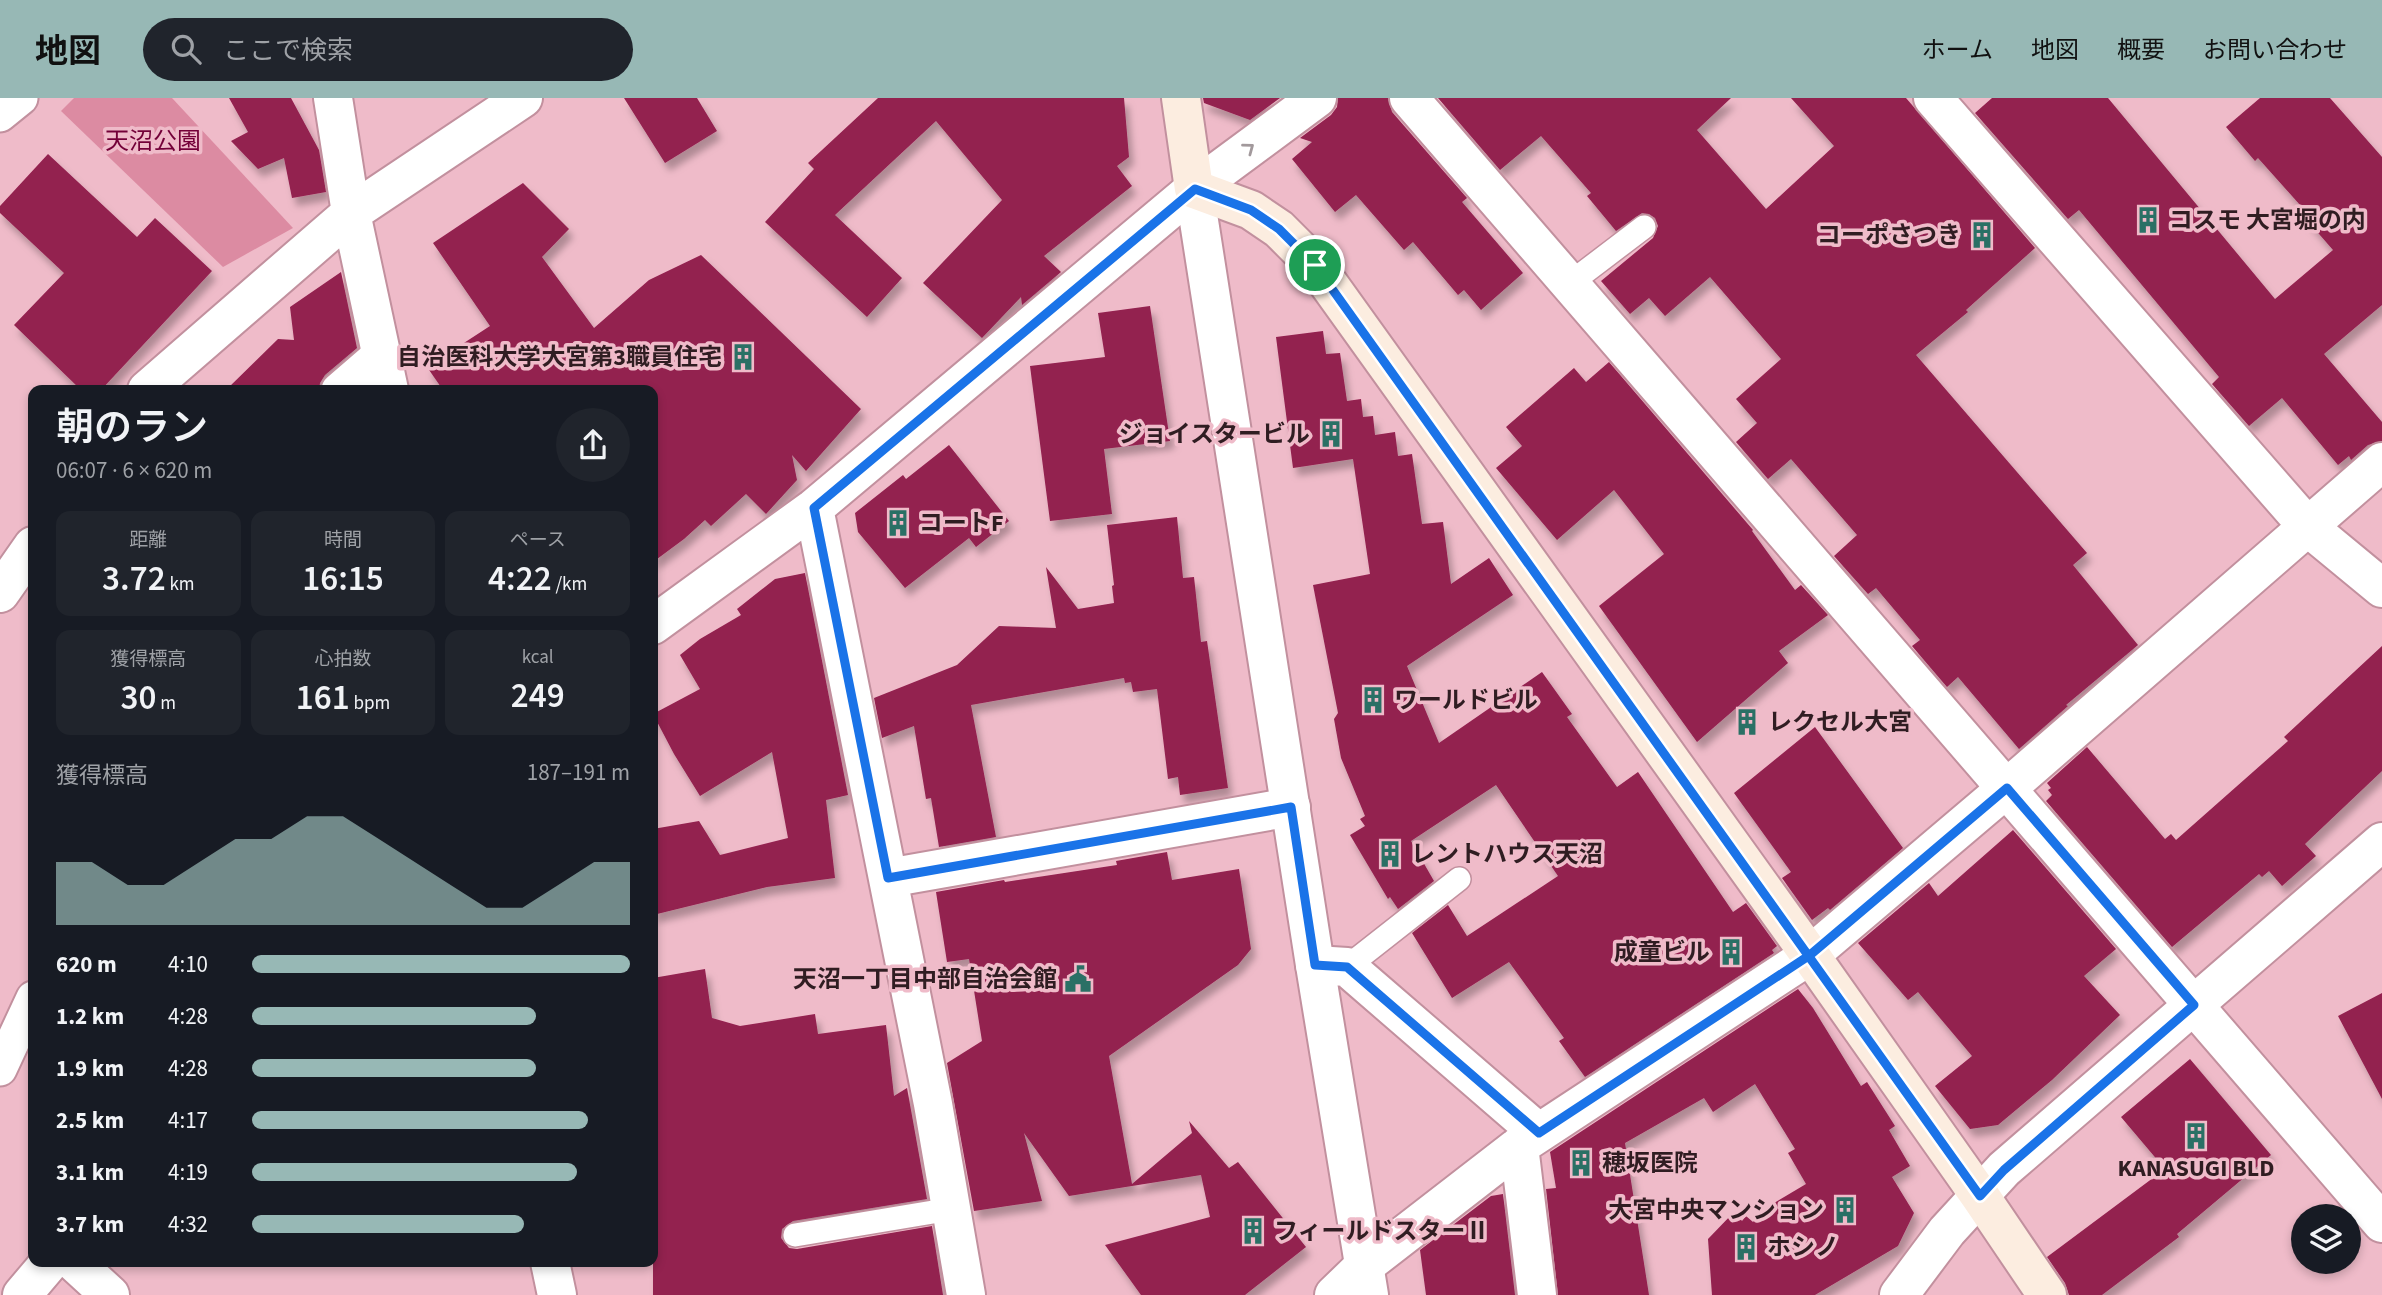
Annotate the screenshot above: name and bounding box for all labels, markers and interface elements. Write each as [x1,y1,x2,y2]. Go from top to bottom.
search box [143,18,633,81]
text: 地図 [35,28,101,75]
icon: search [167,30,205,68]
text: ここで検索 [223,32,353,69]
text: ホーム [1922,33,1993,68]
text: 地図 [2031,33,2079,68]
text: 概要 [2117,33,2165,68]
text: お問い合わせ [2203,33,2347,68]
park label: 天沼公園 [105,124,201,159]
one-way arrow [1241,144,1254,157]
place label: コスモ 大宮堀の内 [2169,203,2366,238]
building icon: コスモ 大宮堀の内 [2133,205,2163,235]
place label: コーポさつき [1817,218,1961,253]
building icon: コーポさつき [1967,220,1997,250]
pin [1285,235,1345,295]
icon: arrive [1296,246,1334,284]
place label: 自治医科大学大宮第3職員住宅 [397,340,722,375]
building icon: 自治医科大学大宮第3職員住宅 [728,342,758,372]
text: 朝のラン [56,401,208,455]
button: share [556,408,630,482]
place label: ジョイスタービル [1119,417,1310,452]
building icon: ジョイスタービル [1316,419,1346,449]
text: 06:07 · 6 × 620 m [56,454,212,487]
place label: コートF [919,506,1004,541]
building icon: コートF [883,508,913,538]
text: 距離 [129,527,167,554]
text: 時間 [324,527,362,554]
text: ペース [510,527,566,554]
text: 3.72 [102,554,166,604]
text: 16:15 [302,554,384,604]
text: 4:22 [488,554,552,604]
text: km [166,571,195,598]
text: /km [552,571,587,598]
text: kcal [522,644,554,671]
text: 獲得標高 [110,646,186,673]
text: 心拍数 [314,646,372,673]
text: 249 [511,671,565,721]
text: 30 [121,673,157,723]
text: 161 [296,673,350,723]
place label: ワールドビル [1394,683,1538,718]
building icon: ワールドビル [1358,685,1388,715]
text: m [157,690,176,717]
text: bpm [350,690,390,717]
place label: レクセル大宮 [1768,705,1912,740]
building icon: レクセル大宮 [1732,707,1762,737]
text: 187–191 m [527,756,630,789]
text: 獲得標高 [56,759,148,792]
place label: レントハウス天沼 [1411,837,1603,872]
building icon: レントハウス天沼 [1375,839,1405,869]
place label: 成童ビル [1614,935,1710,970]
building icon: 成童ビル [1716,937,1746,967]
text: 620 m [56,948,117,981]
text: 4:10 [168,948,208,981]
place label: 天沼一丁目中部自治会館 [793,962,1057,997]
public building icon: 天沼一丁目中部自治会館 [1063,964,1093,994]
text: 1.2 km [56,1000,124,1033]
text: 4:28 [168,1000,208,1033]
text: 1.9 km [56,1052,124,1085]
text: 4:28 [168,1052,208,1085]
text: 2.5 km [56,1104,124,1137]
text: 4:17 [168,1104,208,1137]
building icon: KANASUGI BLD [2181,1121,2211,1151]
place label: 穂坂医院 [1602,1146,1698,1181]
building icon: 穂坂医院 [1566,1148,1596,1178]
place label: KANASUGI BLD [2118,1151,2274,1186]
text: 3.1 km [56,1156,124,1189]
text: 4:19 [168,1156,208,1189]
place label: 大宮中央マンション [1608,1193,1824,1228]
building icon: 大宮中央マンション [1830,1195,1860,1225]
map controls [2291,1204,2361,1274]
button: layers [2291,1204,2361,1274]
text: 3.7 km [56,1208,124,1241]
text: 4:32 [168,1208,208,1241]
place label: フィールドスターⅡ [1274,1214,1490,1249]
building icon: フィールドスターⅡ [1238,1216,1268,1246]
place label: ホシノ [1767,1230,1839,1265]
building icon: ホシノ [1731,1232,1761,1262]

